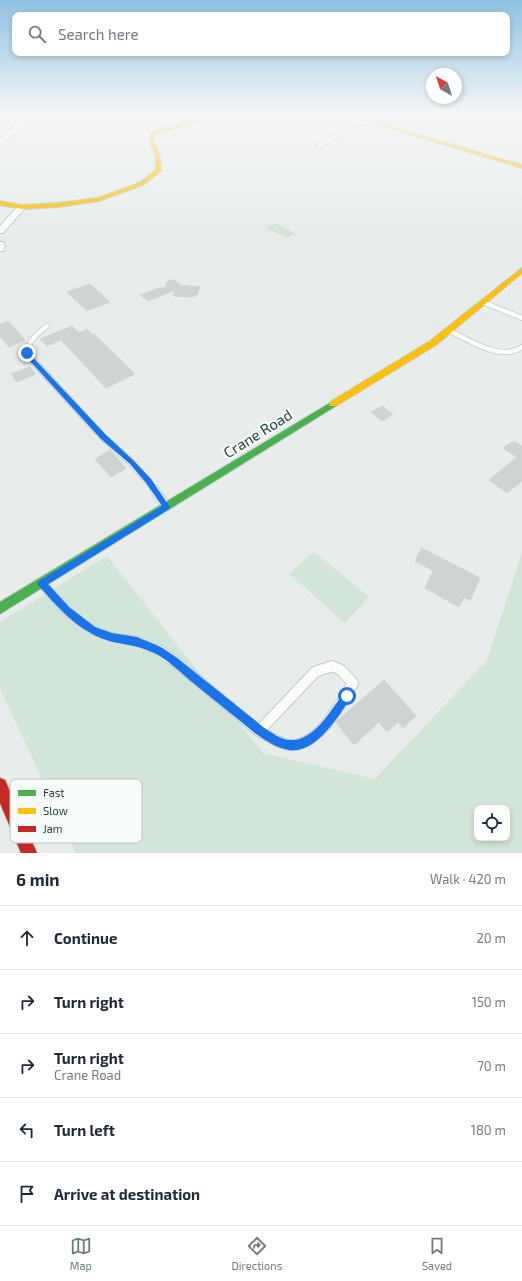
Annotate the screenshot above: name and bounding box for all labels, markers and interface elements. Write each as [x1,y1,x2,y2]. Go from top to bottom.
search box [12,12,510,56]
icon: search [26,23,48,45]
text: Search here [58,25,139,43]
north arrow [426,68,462,104]
route end [18,344,36,362]
street label: Crane Road [220,405,295,461]
route start [338,687,356,705]
legend [10,779,142,843]
text: Fast [43,786,65,799]
text: Slow [43,804,68,817]
map controls [474,805,510,841]
button: locate [474,805,510,841]
text: Jam [43,822,62,835]
text: 6 min [16,869,60,889]
text: Walk · 420 m [430,871,506,887]
icon: ahead [16,927,38,949]
text: Continue [54,929,117,947]
text: 20 m [477,930,506,946]
icon: right [16,991,38,1013]
text: Turn right [54,993,124,1011]
text: 150 m [472,994,506,1010]
text: Turn right [54,1049,124,1067]
icon: right [16,1055,38,1077]
text: 70 m [477,1058,506,1074]
text: Crane Road [54,1067,121,1083]
icon: left [16,1119,38,1141]
text: Turn left [54,1121,115,1139]
text: 180 m [471,1122,506,1138]
icon: arrive [16,1183,38,1205]
text: Arrive at destination [54,1185,200,1203]
tab: Map [70,1235,92,1272]
tab: Directions [232,1235,282,1272]
tab: Saved [422,1235,452,1272]

